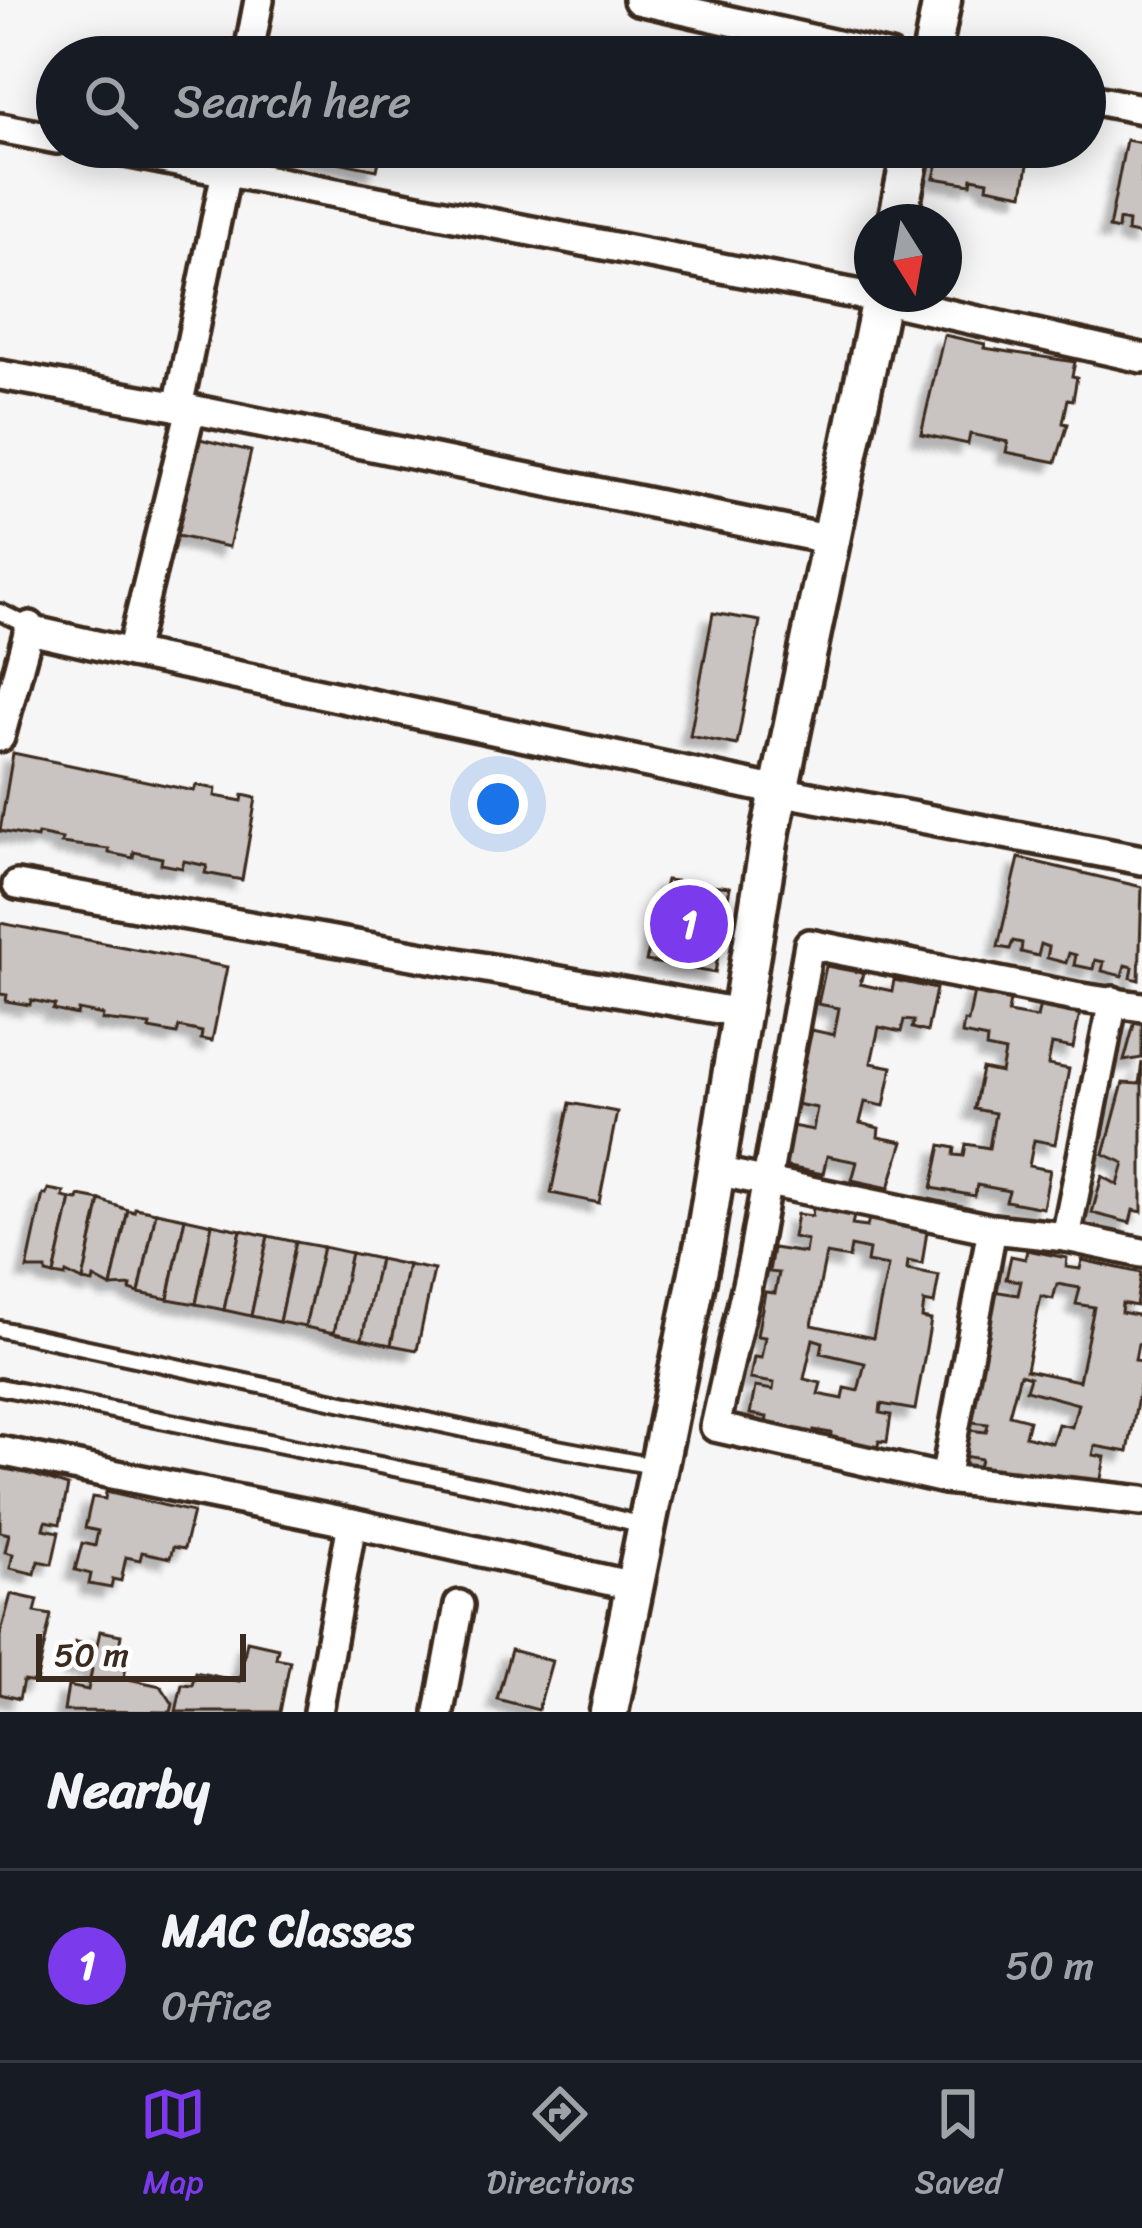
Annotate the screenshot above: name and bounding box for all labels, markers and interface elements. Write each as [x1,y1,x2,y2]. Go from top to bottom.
search box [36,36,1106,168]
text: Search here [174,62,411,142]
icon: search [78,69,144,135]
north arrow [854,204,962,312]
your location [468,774,528,834]
pin: 1 [650,879,728,969]
text: 50 m [54,1626,129,1684]
scale bar [36,1628,246,1681]
text: Nearby [48,1745,209,1835]
text: MAC Classes [162,1891,413,1971]
text: 1 [79,1931,95,2000]
text: 50 m [1005,1931,1094,2000]
text: Office [162,1971,272,2040]
tab: Map [140,2081,206,2211]
tab: Directions [487,2081,634,2211]
tab: Saved [915,2081,1002,2211]

